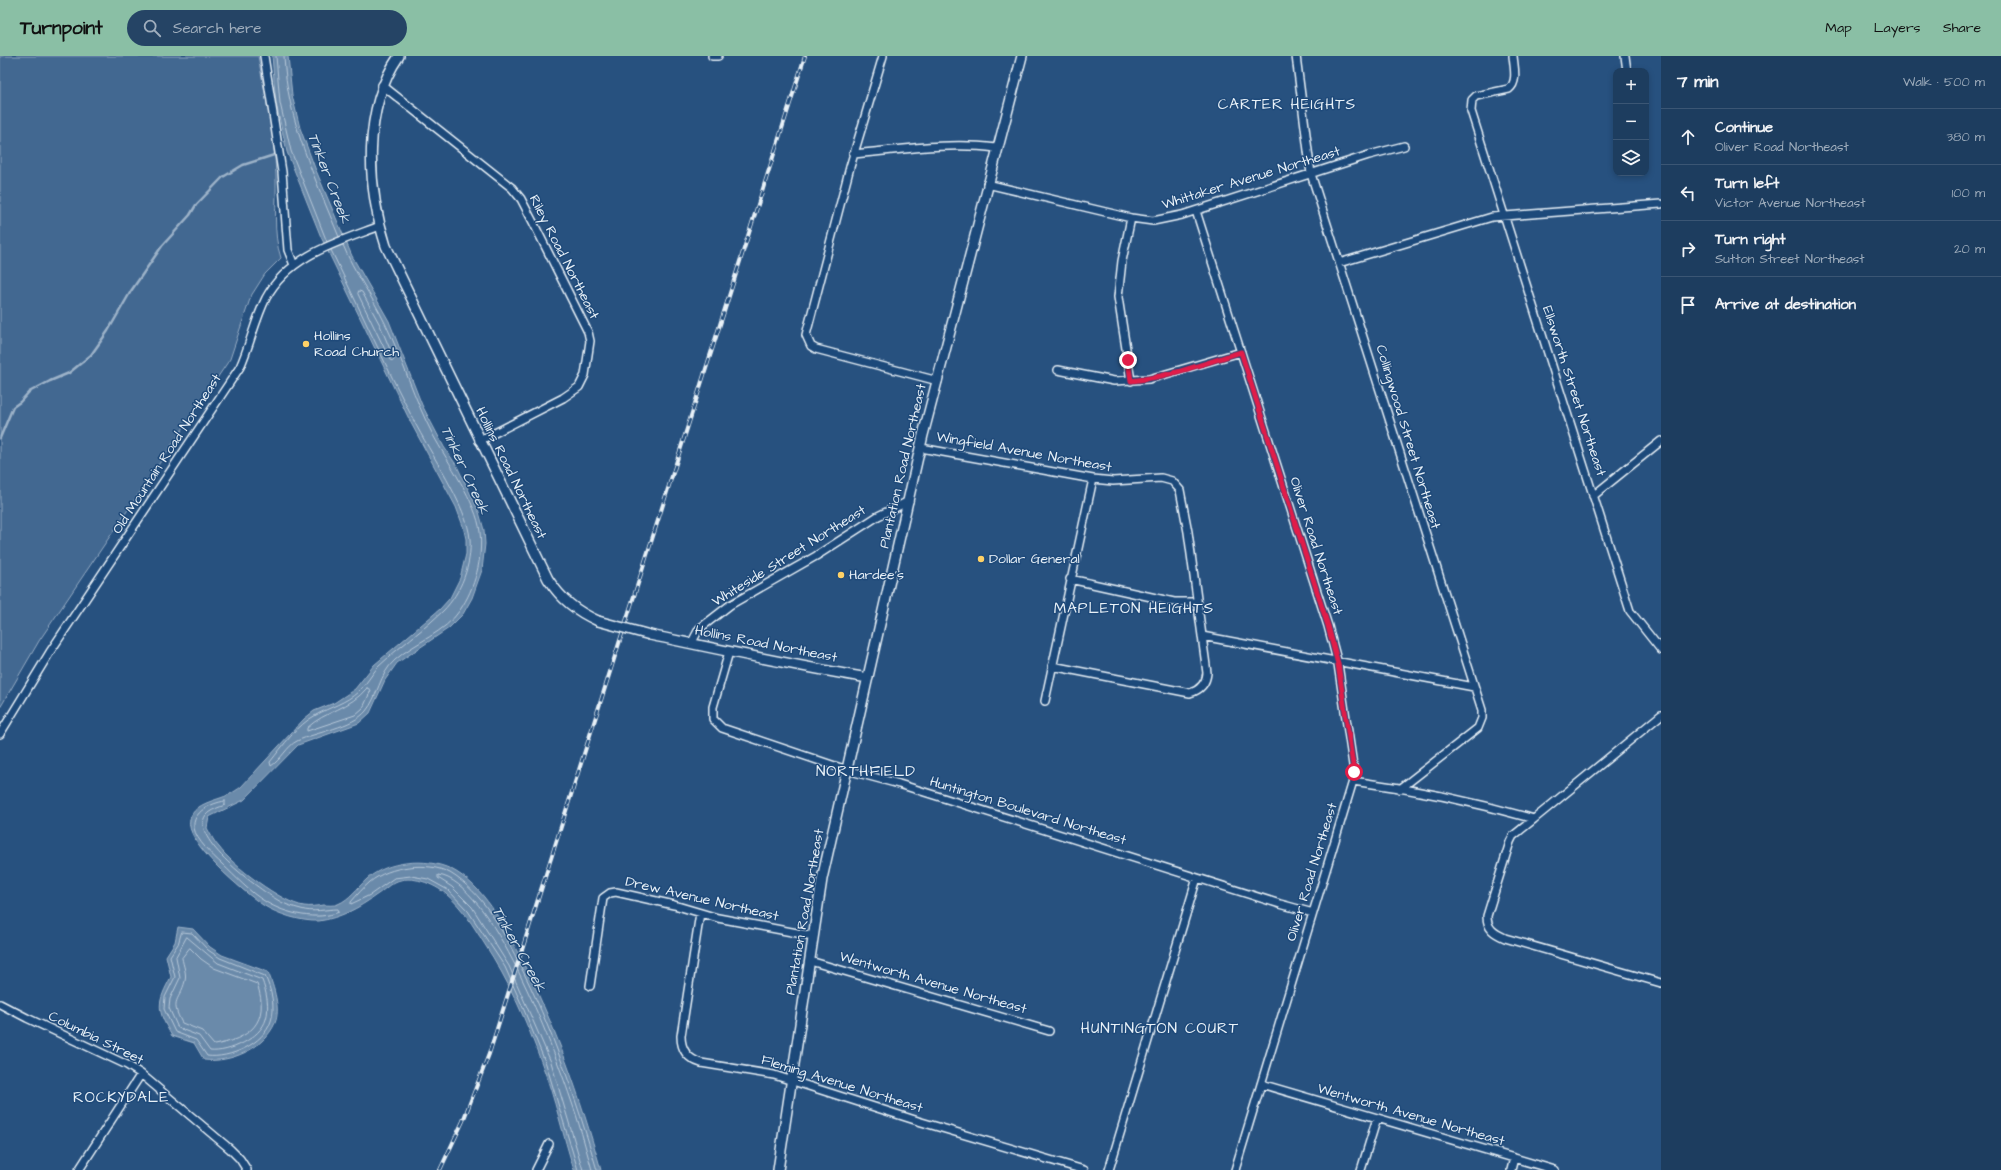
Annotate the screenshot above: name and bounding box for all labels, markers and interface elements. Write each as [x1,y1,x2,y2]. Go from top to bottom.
search box [127,10,407,46]
text: Turnpoint [20,15,103,42]
icon: search [141,17,163,39]
text: Search here [173,18,261,39]
text: Map [1825,18,1852,38]
text: Layers [1874,18,1921,38]
text: Share [1943,18,1981,38]
map controls [1613,68,1649,176]
button: + [1613,68,1649,104]
text: 7 min [1677,70,1719,94]
text: Walk · 500 m [1903,73,1985,91]
district label: CARTER HEIGHTS [1218,94,1356,115]
button: − [1613,104,1649,140]
text: Continue [1715,117,1773,138]
icon: ahead [1677,126,1699,148]
text: 380 m [1946,128,1985,146]
water label: Tinker Creek [302,130,356,227]
text: Oliver Road Northeast [1715,138,1849,156]
button: layers [1613,140,1649,176]
street label: Whittaker Avenue Northeast [1159,141,1343,215]
text: Turn left [1715,173,1779,194]
icon: left [1677,182,1699,204]
text: 100 m [1952,184,1985,202]
street label: Riley Road Northeast [524,191,604,323]
text: Victor Avenue Northeast [1715,194,1866,212]
text: Turn right [1715,229,1786,250]
icon: right [1677,238,1699,260]
text: 20 m [1954,240,1985,258]
text: Sutton Street Northeast [1715,250,1865,268]
icon: arrive [1677,294,1699,316]
text: Arrive at destination [1715,294,1856,315]
street label: Ellsworth Street Northeast [1537,303,1611,479]
place label: Hollins Road Church [314,326,399,362]
marker: Hollins Road Church [301,339,311,349]
street label: Collingwood Street Northeast [1370,342,1446,532]
route end [1119,351,1137,369]
street label: Old Mountain Road Northeast [108,370,227,538]
street label: Plantation Road Northeast [874,381,932,550]
street label: Hollins Road Northeast [470,404,552,543]
water label: Tinker Creek [435,422,495,518]
street label: Wingfield Avenue Northeast [935,427,1114,477]
street label: Oliver Road Northeast [1284,474,1348,618]
street label: Whiteside Street Northeast [708,500,870,612]
place label: Dollar General [989,549,1080,569]
marker: Dollar General [976,554,986,564]
place label: Hardee's [849,565,904,585]
marker: Hardee's [836,570,846,580]
district label: MAPLETON HEIGHTS [1054,598,1214,619]
street label: Hollins Road Northeast [693,620,839,668]
district label: NORTHFIELD [816,761,916,782]
route start [1345,763,1363,781]
street label: Huntington Boulevard Northeast [927,772,1129,851]
street label: Oliver Road Northeast [1281,800,1343,944]
street label: Plantation Road Northeast [781,827,830,997]
street label: Drew Avenue Northeast [623,872,781,926]
water label: Tinker Creek [487,902,552,996]
street label: Wentworth Avenue Northeast [837,947,1029,1019]
street label: Columbia Street [45,1006,147,1070]
district label: HUNTINGTON COURT [1081,1018,1239,1039]
street label: Fleming Avenue Northeast [759,1050,925,1118]
street label: Wentworth Avenue Northeast [1315,1079,1507,1151]
district label: ROCKYDALE [73,1087,169,1108]

